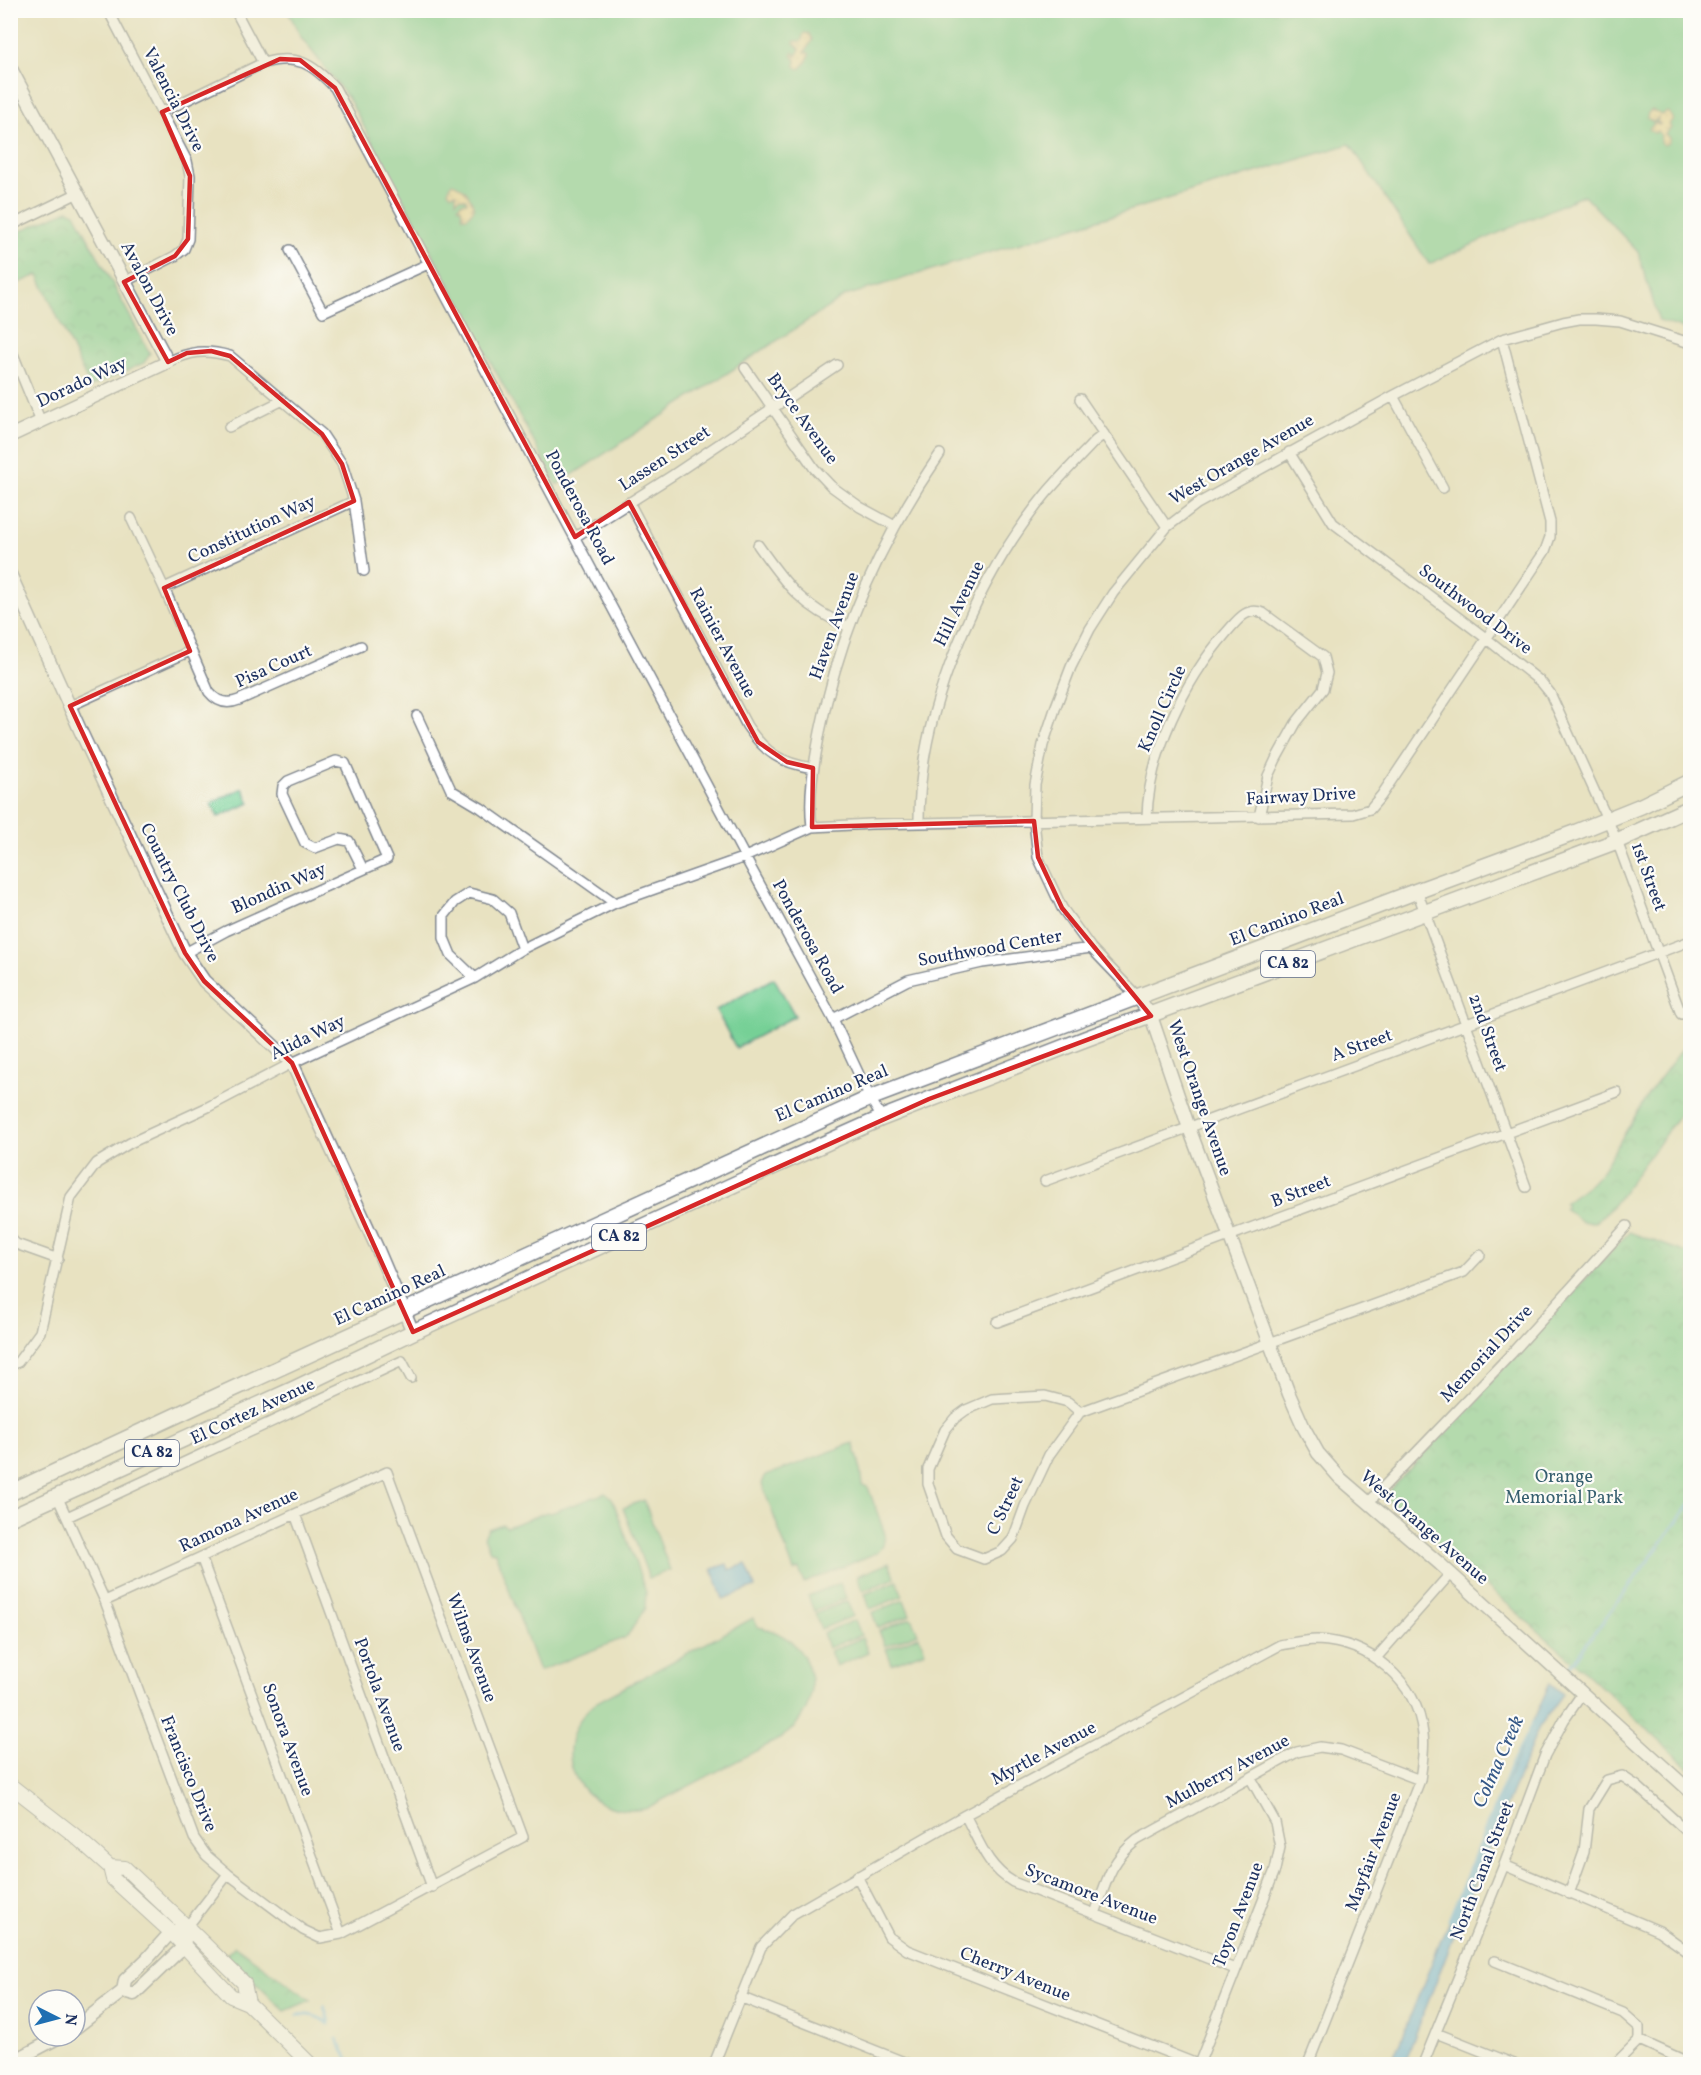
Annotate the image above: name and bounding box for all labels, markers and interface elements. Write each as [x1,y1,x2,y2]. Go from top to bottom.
street label: Valencia Drive [136,43,210,157]
street label: Avalon Drive [114,238,184,340]
street label: Dorado Way [33,351,131,415]
street label: Bryce Avenue [760,368,844,470]
street label: West Orange Avenue [1165,408,1319,512]
street label: Lassen Street [614,420,716,498]
street label: Ponderosa Road [538,446,620,570]
street label: Constitution Way [184,489,320,571]
street label: Hill Avenue [929,557,991,651]
street label: Southwood Drive [1413,559,1537,661]
street label: Haven Avenue [804,569,866,683]
street label: Rainier Avenue [682,584,762,702]
street label: Pisa Court [232,639,316,695]
street label: Knoll Circle [1133,661,1193,757]
street label: Fairway Drive [1245,782,1357,812]
street label: Country Club Drive [133,819,225,967]
street label: 1st Street [1624,839,1672,915]
street label: Blondin Way [228,857,331,921]
street label: Ponderosa Road [765,875,849,999]
street label: El Camino Real [1226,887,1348,953]
street label: Southwood Center [916,924,1064,974]
road number: CA 82 [1261,951,1315,977]
street label: 2nd Street [1461,991,1513,1075]
street label: Alida Way [266,1009,350,1067]
street label: West Orange Avenue [1161,1017,1237,1179]
street label: A Street [1328,1023,1396,1069]
street label: El Camino Real [772,1059,892,1129]
street label: B Street [1268,1169,1334,1215]
road number: CA 82 [592,1224,646,1250]
street label: El Camino Real [330,1259,450,1333]
street label: Memorial Drive [1435,1300,1539,1408]
street label: El Cortez Avenue [187,1372,319,1452]
road number: CA 82 [125,1440,179,1466]
street label: West Orange Avenue [1354,1465,1494,1591]
park label: Orange Memorial Park [1505,1465,1623,1511]
street label: C Street [981,1472,1031,1540]
street label: Ramona Avenue [175,1482,303,1560]
street label: Wilms Avenue [440,1590,502,1706]
street label: Portola Avenue [347,1635,411,1755]
street label: Sonora Avenue [255,1680,319,1800]
water label: Colma Creek [1466,1711,1532,1813]
street label: Francisco Drive [153,1712,223,1836]
street label: Myrtle Avenue [987,1716,1101,1792]
street label: Mulberry Avenue [1162,1729,1294,1815]
street label: Mayfair Avenue [1340,1789,1408,1915]
street label: North Canal Street [1445,1798,1521,1944]
street label: Sycamore Avenue [1021,1858,1161,1932]
street label: Toyon Avenue [1207,1859,1271,1971]
street label: Cherry Avenue [956,1941,1074,2009]
north arrow [27,1988,87,2048]
text: N [58,2012,81,2027]

